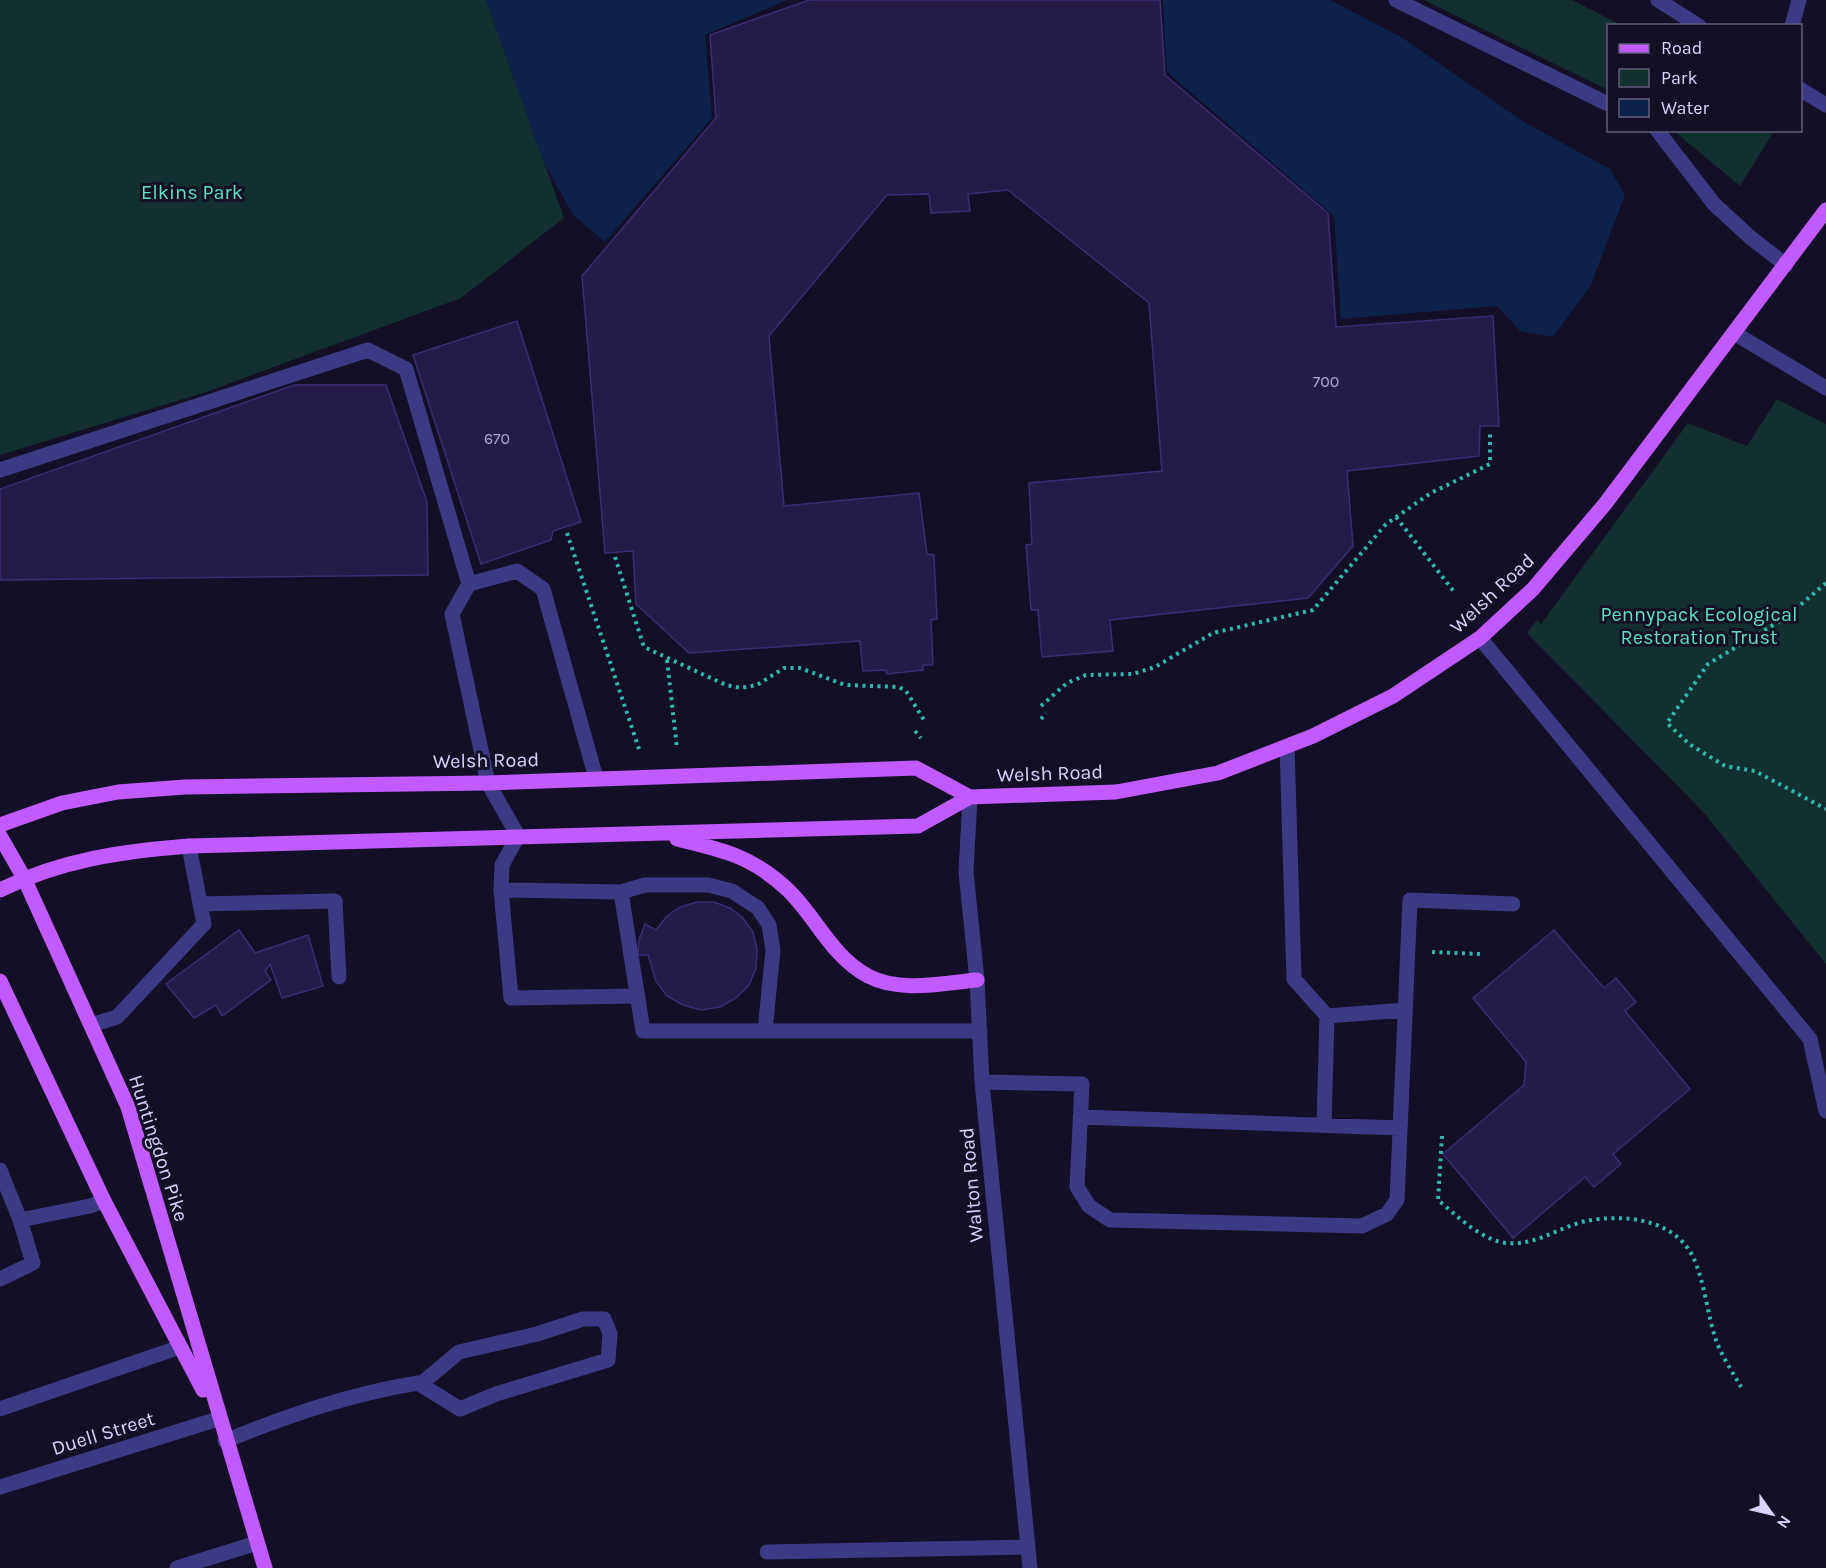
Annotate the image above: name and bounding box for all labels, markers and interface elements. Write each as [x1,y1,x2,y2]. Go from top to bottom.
legend [1607,24,1802,132]
text: Road [1661,37,1702,59]
text: Park [1661,67,1698,89]
text: Water [1661,97,1709,119]
park label: Elkins Park [141,181,243,204]
house number: 700 [1313,372,1339,391]
house number: 670 [484,429,510,448]
street label: Welsh Road [1446,549,1539,638]
park label: Pennypack Ecological Restoration Trust [1600,603,1798,649]
street label: Welsh Road [433,748,539,773]
street label: Welsh Road [996,760,1104,787]
street label: Huntingdon Pike [124,1072,193,1224]
street label: Walton Road [955,1127,988,1243]
street label: Duell Street [49,1407,158,1460]
north arrow [1742,1484,1802,1544]
text: N [1773,1512,1795,1532]

